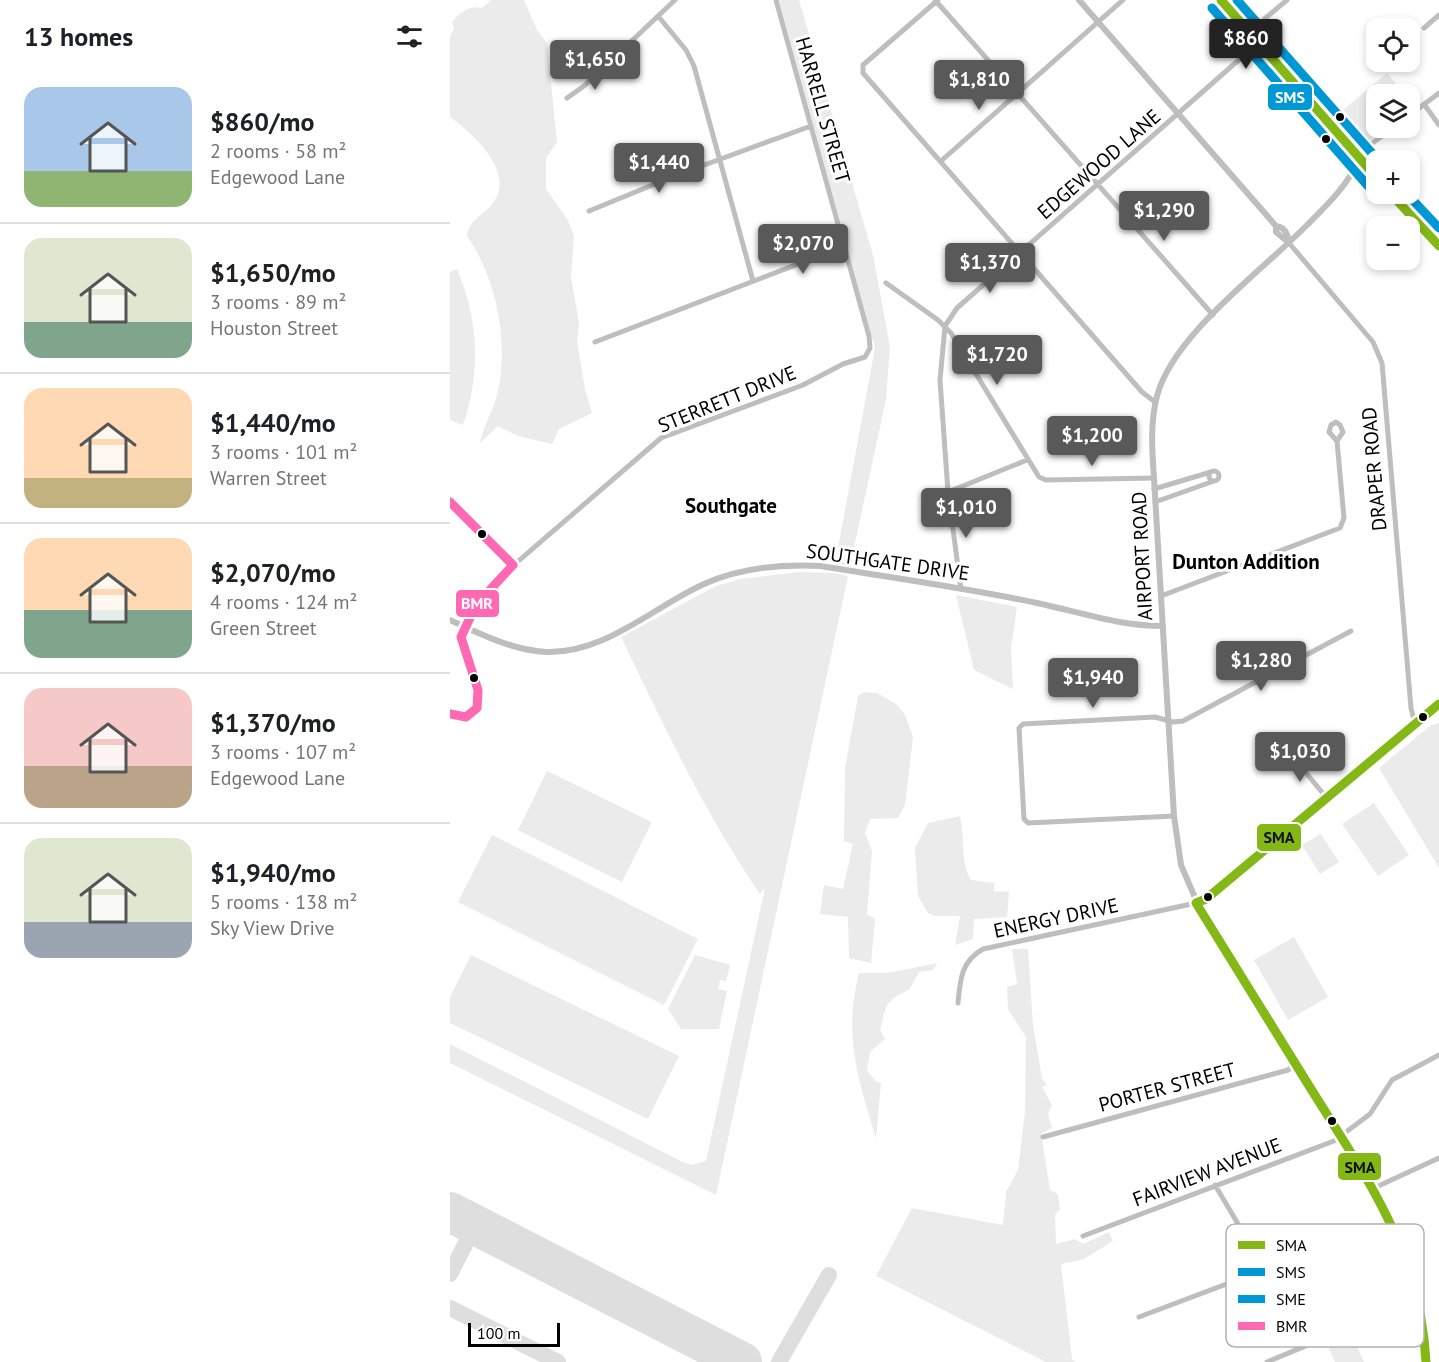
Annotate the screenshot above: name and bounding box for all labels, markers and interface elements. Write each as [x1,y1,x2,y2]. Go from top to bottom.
map controls [1366,18,1420,270]
button: locate [1366,18,1420,72]
pin: $860 [1210,19,1282,70]
text: 13 homes [24,20,133,53]
icon: filters [393,20,426,53]
text: $860 [1223,25,1269,51]
street label: HARRELL STREET [790,34,856,186]
pin: $1,650 [546,40,644,91]
text: $1,650 [564,46,626,72]
pin: $1,810 [930,60,1028,111]
text: $1,810 [948,66,1010,92]
line badge: SMS [1267,83,1313,111]
button: layers [1366,84,1420,138]
text: SMS [1275,87,1305,107]
street label: EDGEWOOD LANE [1032,103,1166,225]
text: $860/mo [210,105,314,138]
icon: home [72,111,144,183]
unlabelled marker [1334,111,1346,123]
unlabelled marker [1320,133,1332,145]
text: 2 rooms · 58 m² [210,138,346,164]
pin: $1,440 [610,143,708,194]
text: $1,440 [628,149,690,175]
button: + [1366,150,1420,204]
text: Edgewood Lane [210,164,345,190]
pin: $1,290 [1115,191,1213,242]
text: $1,290 [1133,197,1195,223]
button: − [1366,216,1420,270]
pin: $2,070 [754,224,852,275]
text: $2,070 [772,230,834,256]
pin: $1,370 [941,243,1039,294]
text: $1,370 [959,249,1021,275]
text: $1,650/mo [210,256,336,289]
icon: home [72,262,144,334]
text: 3 rooms · 89 m² [210,289,346,315]
text: Houston Street [210,315,338,341]
pin: $1,720 [948,335,1046,386]
text: $1,720 [966,341,1028,367]
street label: STERRETT DRIVE [654,359,800,439]
text: $1,440/mo [210,406,336,439]
street label: DRAPER ROAD [1356,406,1392,532]
icon: home [72,412,144,484]
pin: $1,200 [1043,416,1141,467]
text: $1,200 [1061,422,1123,448]
text: 3 rooms · 101 m² [210,439,357,465]
text: Warren Street [210,465,327,491]
pin: $1,010 [917,488,1015,539]
street label: AIRPORT ROAD [1126,491,1158,621]
district label: Southgate [685,492,777,519]
text: $1,010 [935,494,997,520]
unlabelled marker [476,528,488,540]
street label: SOUTHGATE DRIVE [805,538,971,586]
district label: Dunton Addition [1172,548,1320,575]
text: $2,070/mo [210,556,336,589]
icon: home [72,562,144,634]
text: 4 rooms · 124 m² [210,589,357,615]
line badge: BMR [455,589,500,618]
text: BMR [461,593,493,613]
text: Green Street [210,615,317,641]
pin: $1,280 [1212,641,1310,692]
text: $1,280 [1230,647,1292,673]
pin: $1,940 [1044,658,1142,709]
text: $1,940 [1062,664,1124,690]
unlabelled marker [468,672,480,684]
text: $1,370/mo [210,706,336,739]
unlabelled marker [1417,711,1429,723]
icon: home [72,712,144,784]
pin: $1,030 [1251,732,1349,783]
text: $1,030 [1269,738,1331,764]
text: 3 rooms · 107 m² [210,739,356,765]
text: Edgewood Lane [210,765,345,791]
line badge: SMA [1256,823,1302,852]
text: SMA [1264,827,1295,847]
text: $1,940/mo [210,856,336,889]
icon: home [72,862,144,934]
text: 5 rooms · 138 m² [210,889,357,915]
unlabelled marker [1202,891,1214,903]
street label: ENERGY DRIVE [991,892,1121,944]
text: Sky View Drive [210,915,334,941]
street label: PORTER STREET [1096,1056,1238,1118]
unlabelled marker [1326,1115,1338,1127]
street label: FAIRVIEW AVENUE [1129,1132,1285,1212]
line badge: SMA [1337,1152,1382,1181]
text: SMA [1345,1157,1376,1177]
legend [1226,1224,1424,1347]
text: SMA [1276,1235,1307,1255]
text: SMS [1276,1262,1306,1282]
text: SME [1276,1289,1306,1309]
text: BMR [1276,1316,1308,1336]
scale bar [468,1320,560,1348]
text: 100 m [477,1323,520,1343]

